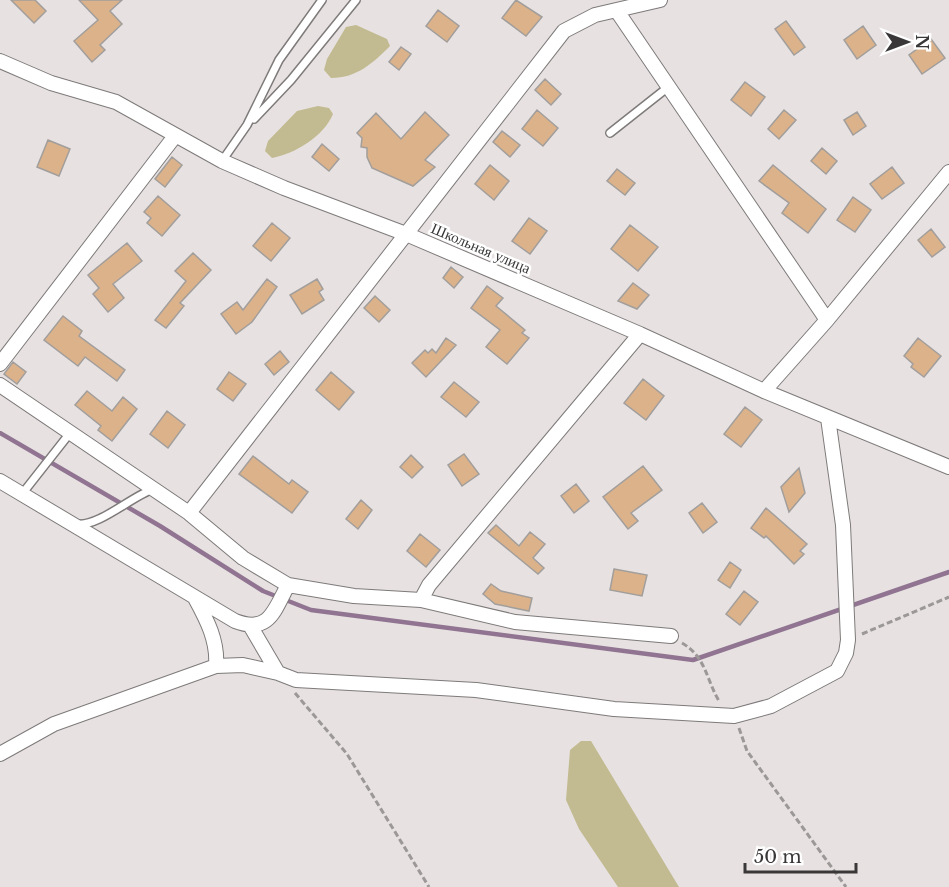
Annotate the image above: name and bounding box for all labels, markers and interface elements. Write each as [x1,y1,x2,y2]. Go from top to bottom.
north arrow [877,12,937,72]
text: N [912,34,932,50]
street label: Школьная улица [428,219,534,278]
scale bar [745,836,856,874]
text: 50 m [754,846,802,868]

